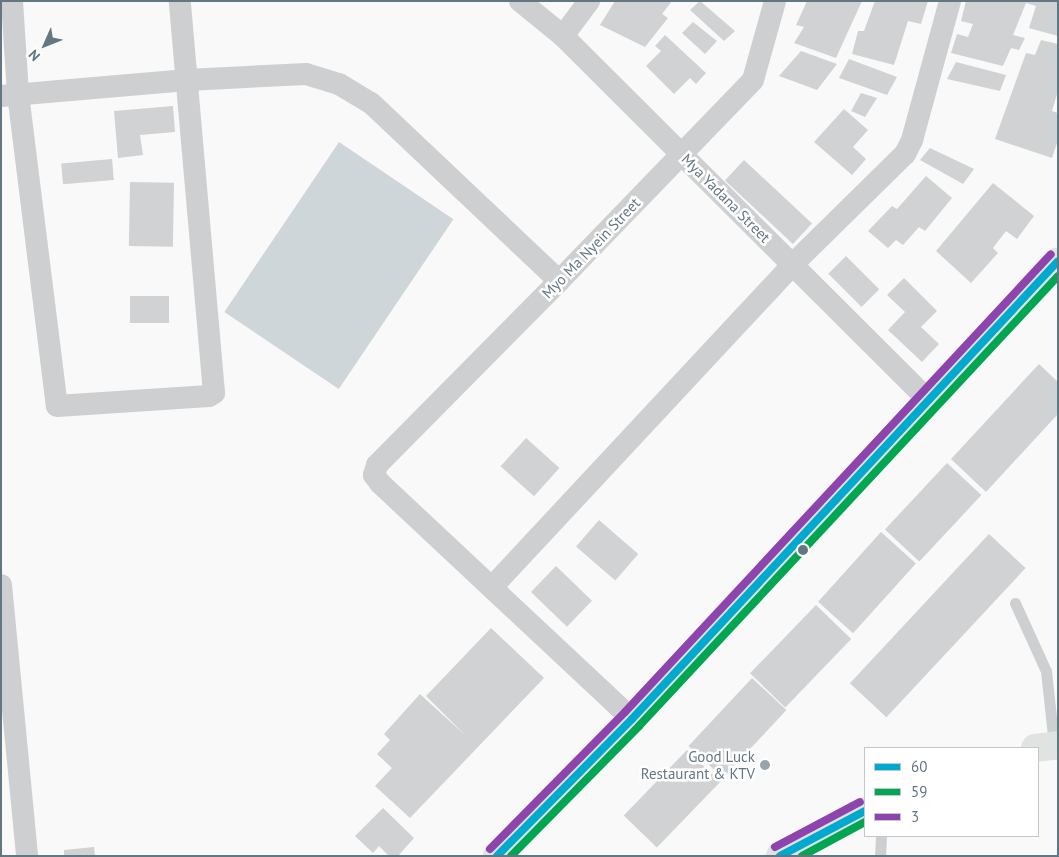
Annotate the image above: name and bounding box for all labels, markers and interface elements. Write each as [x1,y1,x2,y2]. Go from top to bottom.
north arrow [20,20,70,70]
text: N [25,46,44,65]
street label: Mya Yadana Street [678,150,774,246]
street label: Myo Ma Nyein Street [538,194,644,302]
unlabelled marker [798,545,808,555]
place label: Good Luck Restaurant & KTV [641,747,755,782]
legend [864,747,1039,837]
text: 60 [911,757,927,776]
marker: Good Luck Restaurant & KTV [759,759,771,771]
text: 59 [911,782,927,801]
text: 3 [911,807,919,826]

